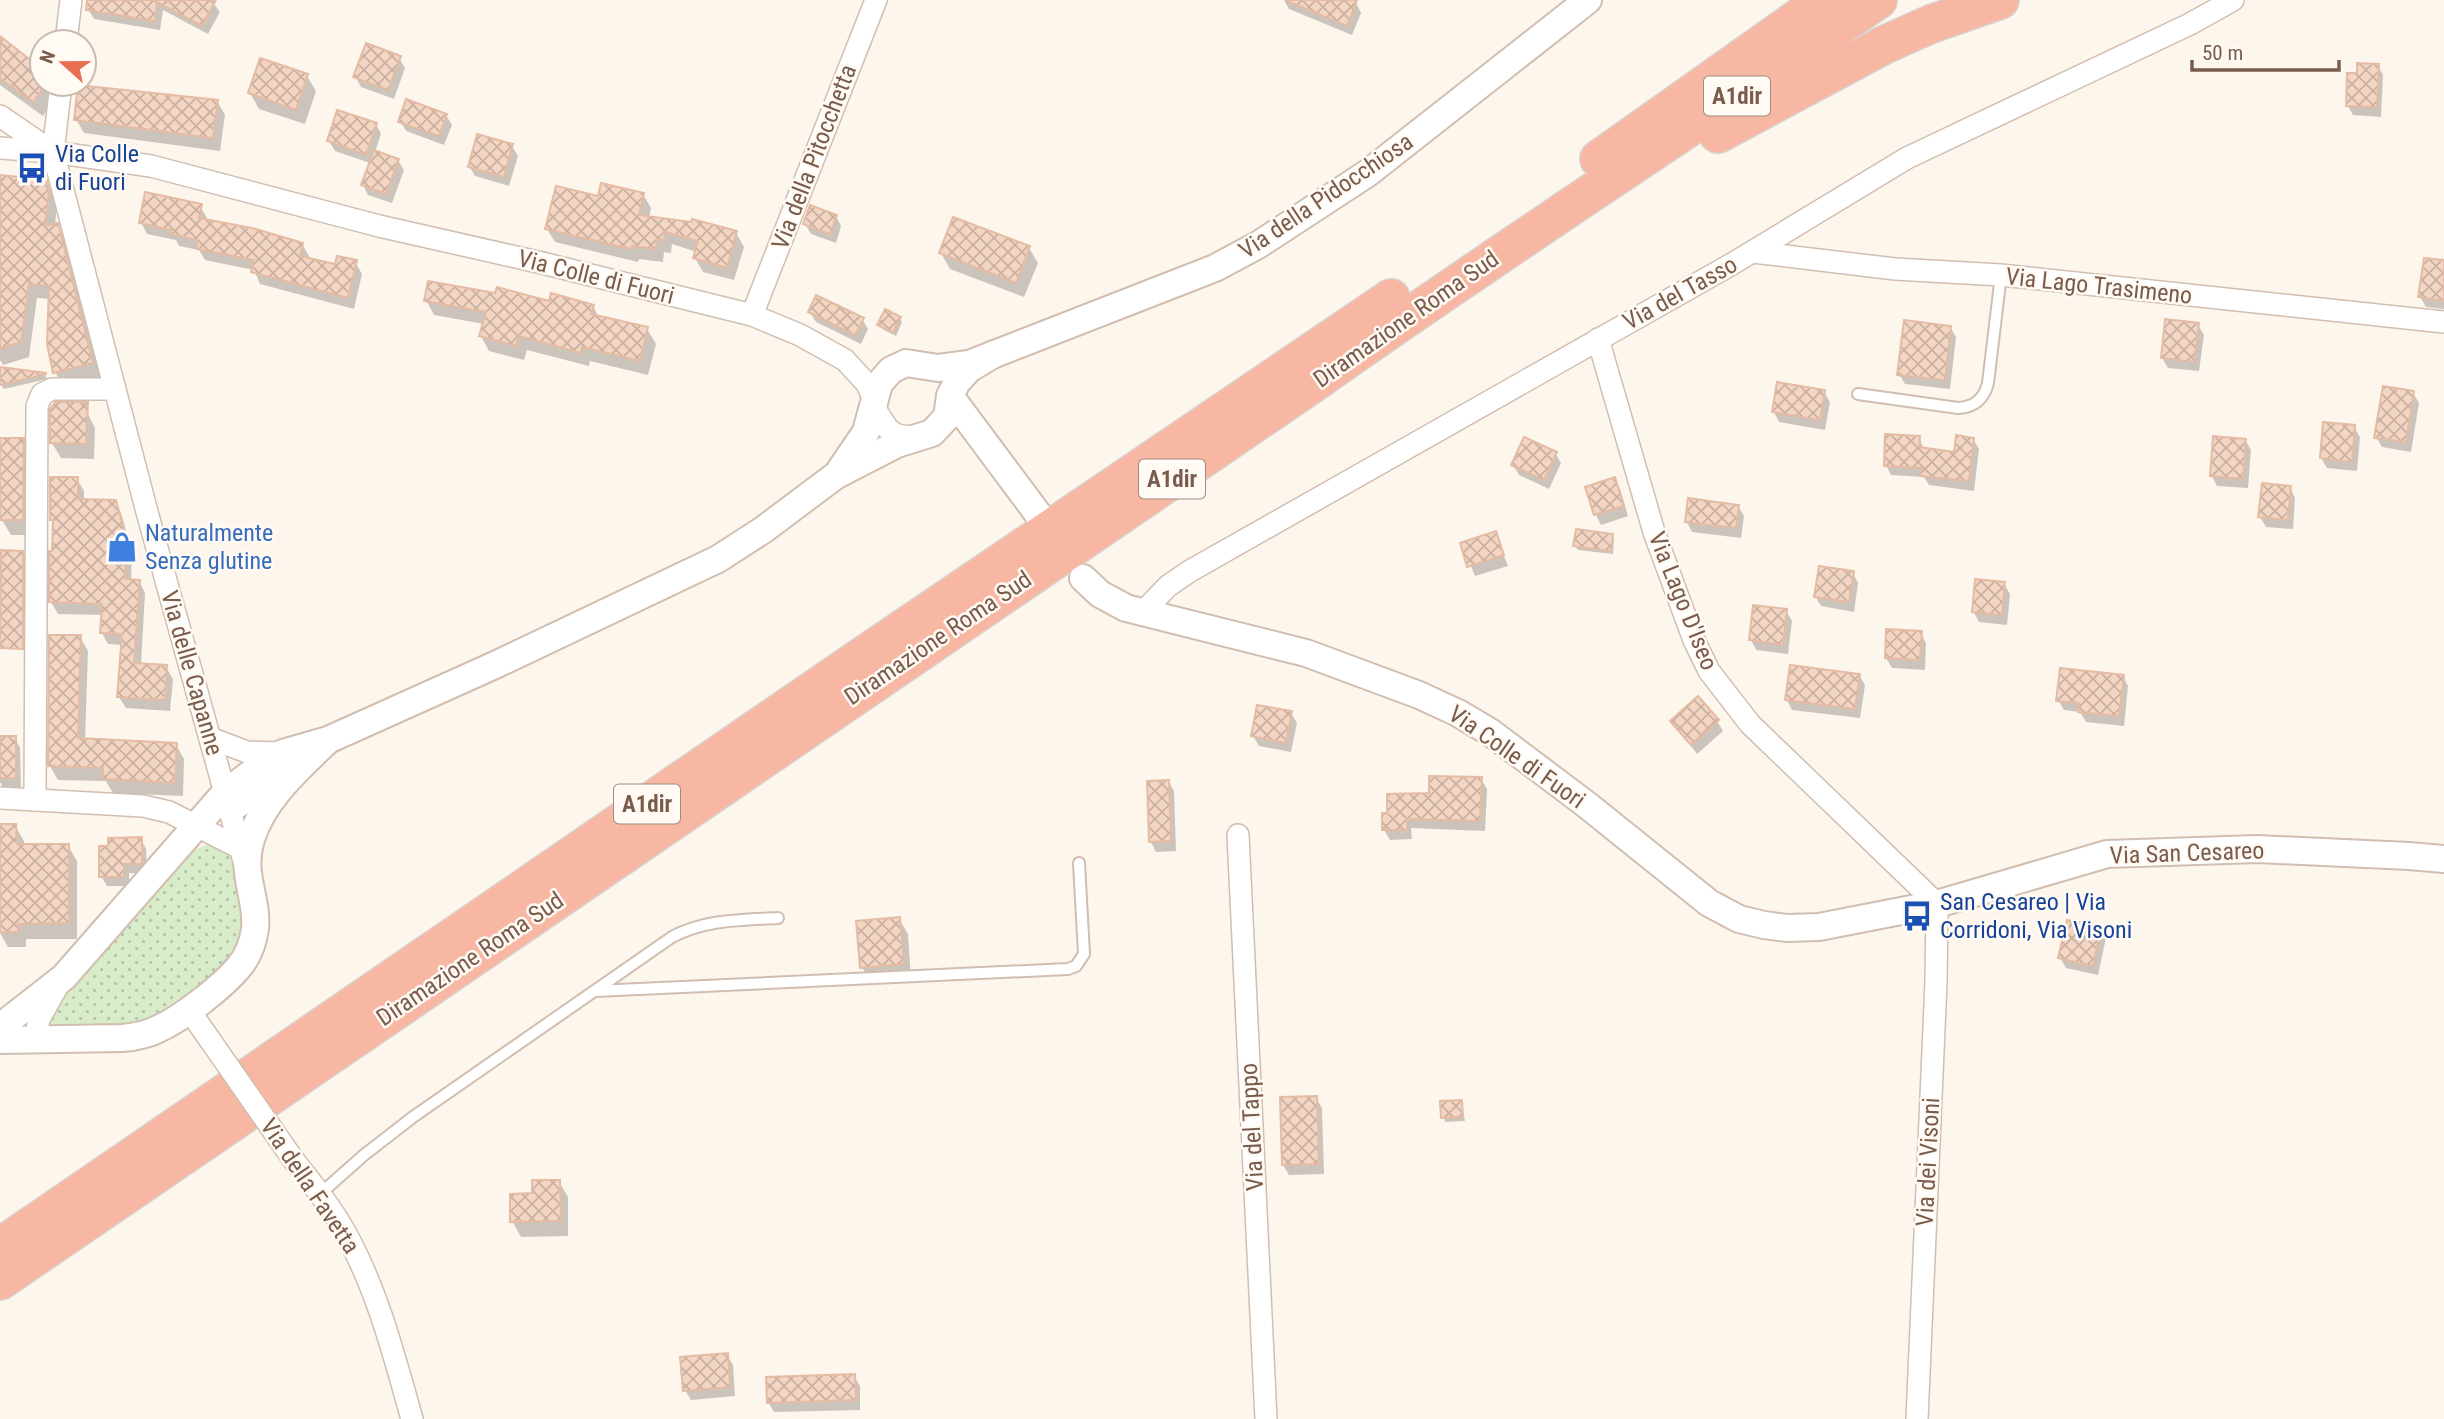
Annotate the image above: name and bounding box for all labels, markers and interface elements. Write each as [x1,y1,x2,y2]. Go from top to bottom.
north arrow [28,28,98,98]
scale bar [2192,28,2339,72]
text: 50 m [2202,41,2243,65]
text: N [35,48,60,67]
street label: Via della Pitocchetta [766,61,862,253]
road number: A1dir [1704,76,1770,116]
street label: Via della Pidocchiosa [1234,127,1418,265]
place label: Via Colle di Fuori [55,140,139,196]
bus stop icon: Via Colle di Fuori [15,151,49,185]
street label: Via Colle di Fuori [515,244,677,310]
street label: Diramazione Roma Sud [1308,245,1504,393]
street label: Via del Tasso [1618,250,1742,336]
street label: Via Lago Trasimeno [2004,262,2194,310]
road number: A1dir [1139,460,1205,499]
place label: Naturalmente Senza glutine [145,519,273,575]
street label: Via Lago D'Iseo [1643,528,1723,674]
shop icon: Naturalmente Senza glutine [105,530,139,564]
street label: Diramazione Roma Sud [839,565,1037,711]
street label: Via delle Capanne [155,588,229,758]
street label: Via Colle di Fuori [1443,700,1591,814]
road number: A1dir [614,784,680,824]
street label: Via San Cesareo [2109,836,2265,870]
street label: Diramazione Roma Sud [371,886,569,1032]
place label: San Cesareo | Via Corridoni, Via Visoni [1940,888,2132,944]
bus stop icon: San Cesareo | Via Corridoni, Via Visoni [1900,899,1934,933]
street label: Via del Tappo [1235,1062,1269,1192]
street label: Via dei Visoni [1911,1097,1945,1227]
street label: Via della Favetta [255,1113,365,1259]

